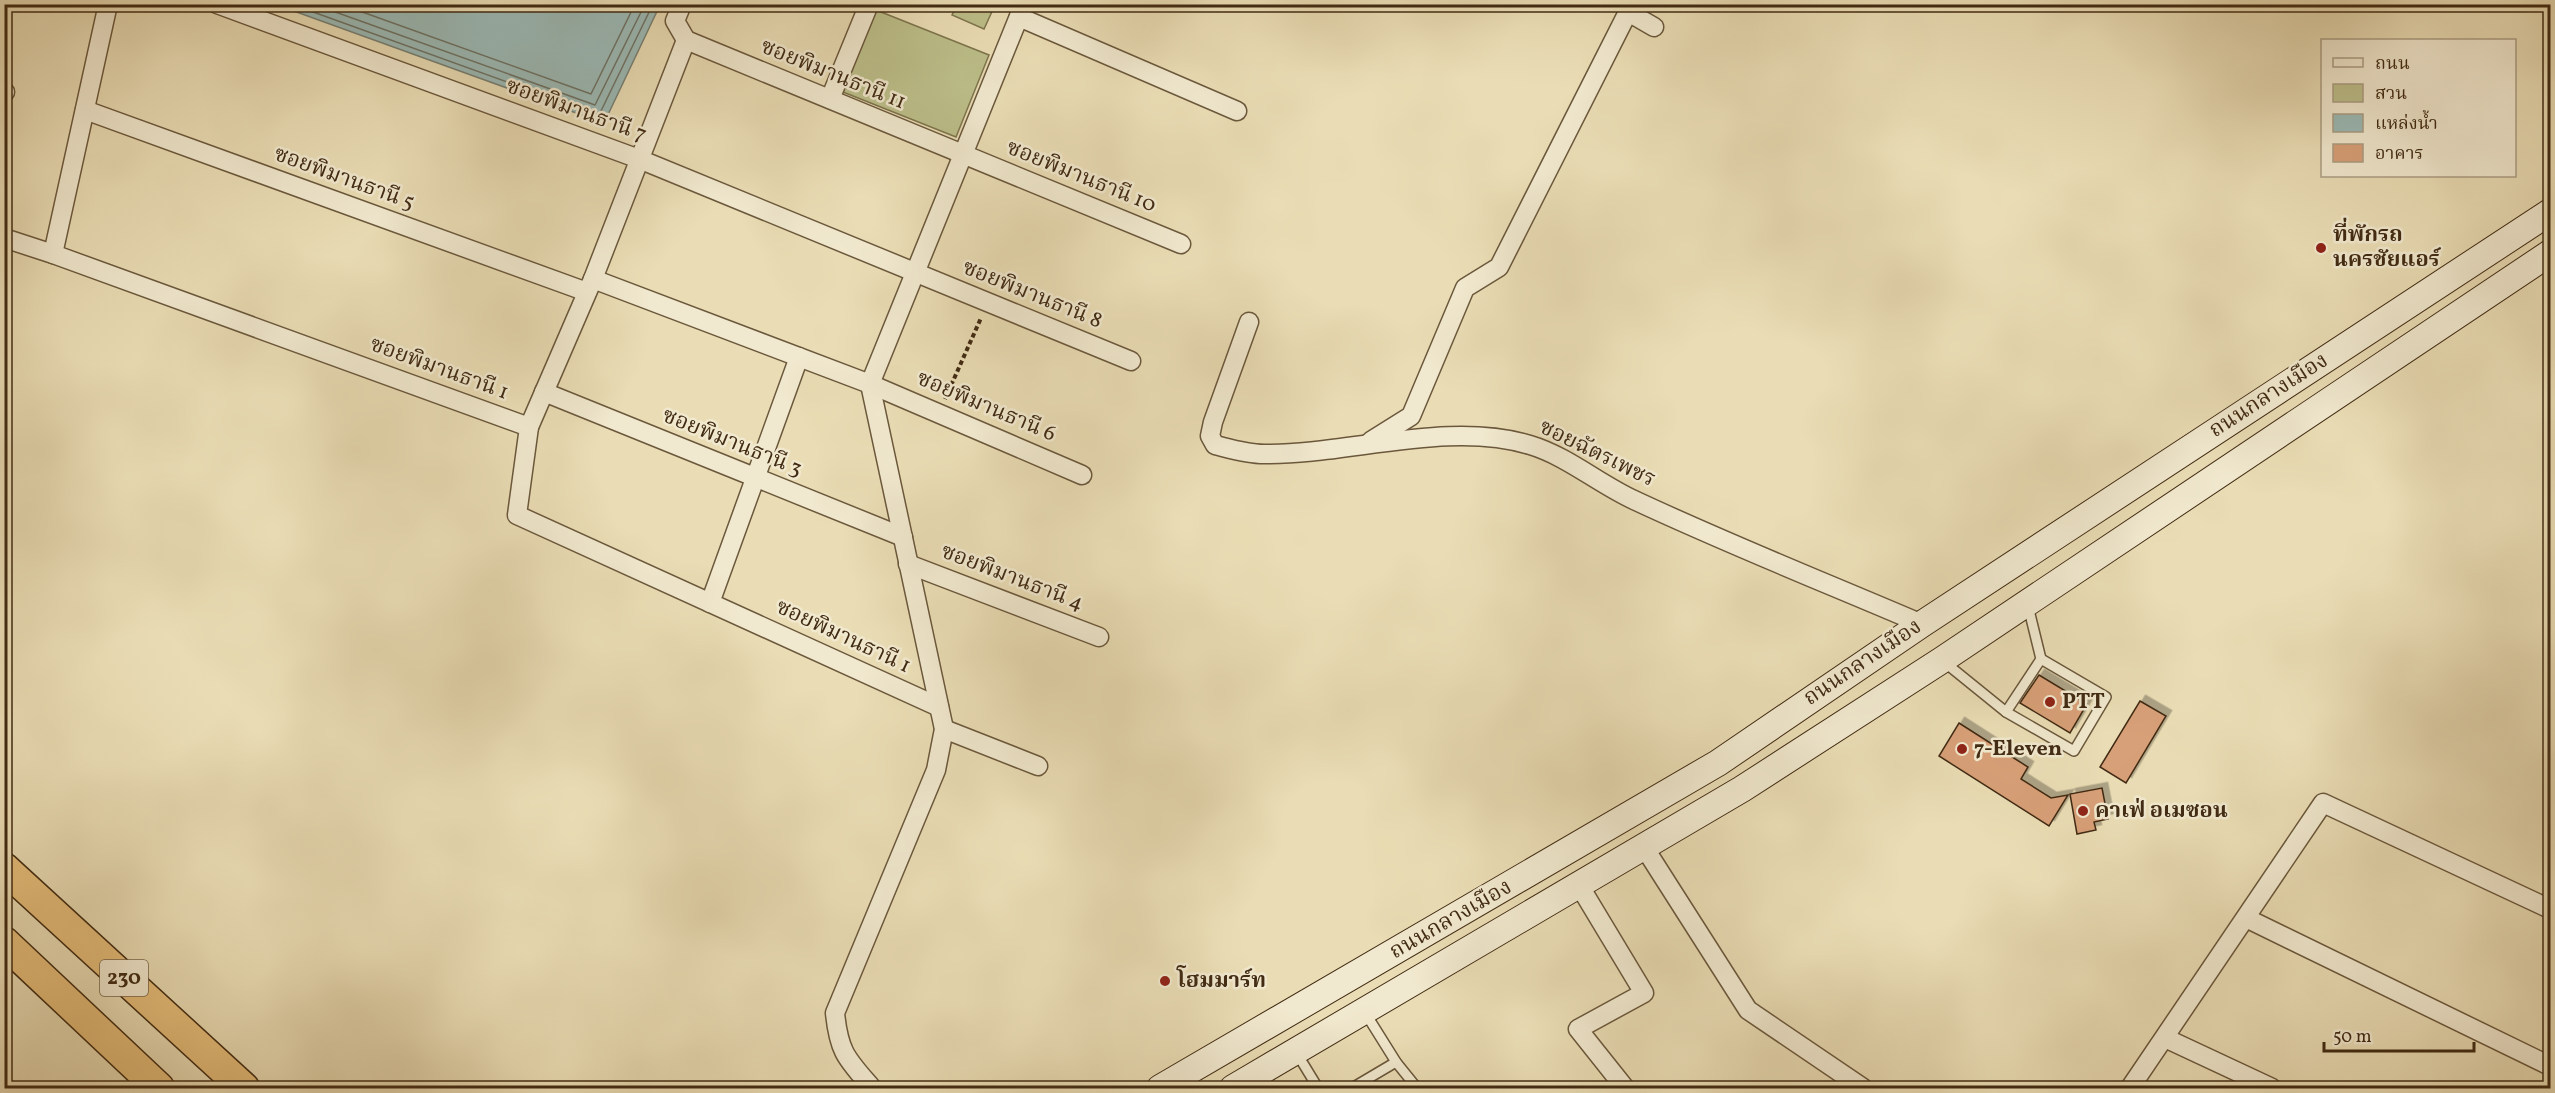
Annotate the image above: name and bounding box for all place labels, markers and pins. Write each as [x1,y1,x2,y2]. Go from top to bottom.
place label: ที่พักรถ นครชัยแอร์ [2333,217,2442,276]
marker: ที่พักรถ นครชัยแอร์ [2314,241,2328,255]
place label: PTT [2062,687,2105,718]
marker: PTT [2043,695,2057,709]
place label: 7-Eleven [1974,734,2062,765]
marker: 7-Eleven [1955,742,1969,756]
place label: คาเฟ่ อเมซอน [2095,796,2228,827]
marker: คาเฟ่ อเมซอน [2076,804,2090,818]
place label: โฮมมาร์ท [1176,965,1266,997]
marker: โฮมมาร์ท [1158,974,1172,988]

